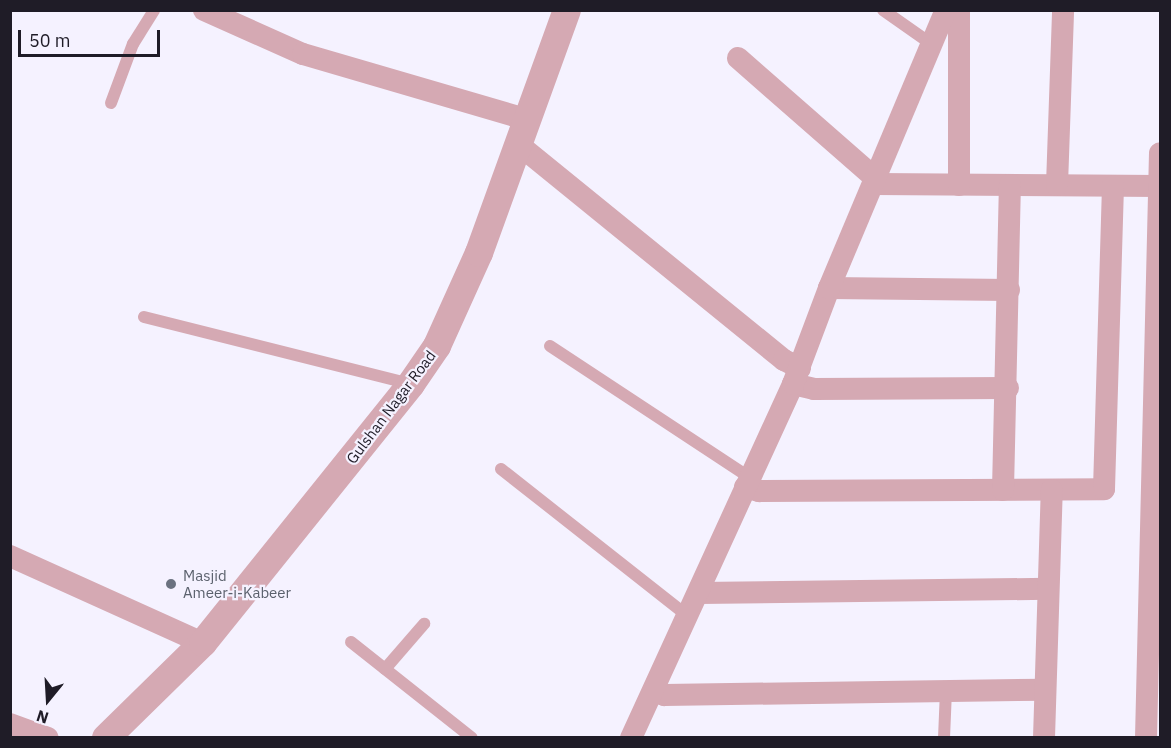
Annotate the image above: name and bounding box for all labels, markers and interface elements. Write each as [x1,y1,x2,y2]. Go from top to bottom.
scale bar [21,18,164,56]
text: 50 m [29,29,71,52]
street label: Gulshan Nagar Road [343,347,439,467]
place label: Masjid Ameer-i-Kabeer [183,566,291,601]
marker: Masjid Ameer-i-Kabeer [164,577,178,591]
north arrow [18,670,78,730]
text: N [34,706,51,728]

